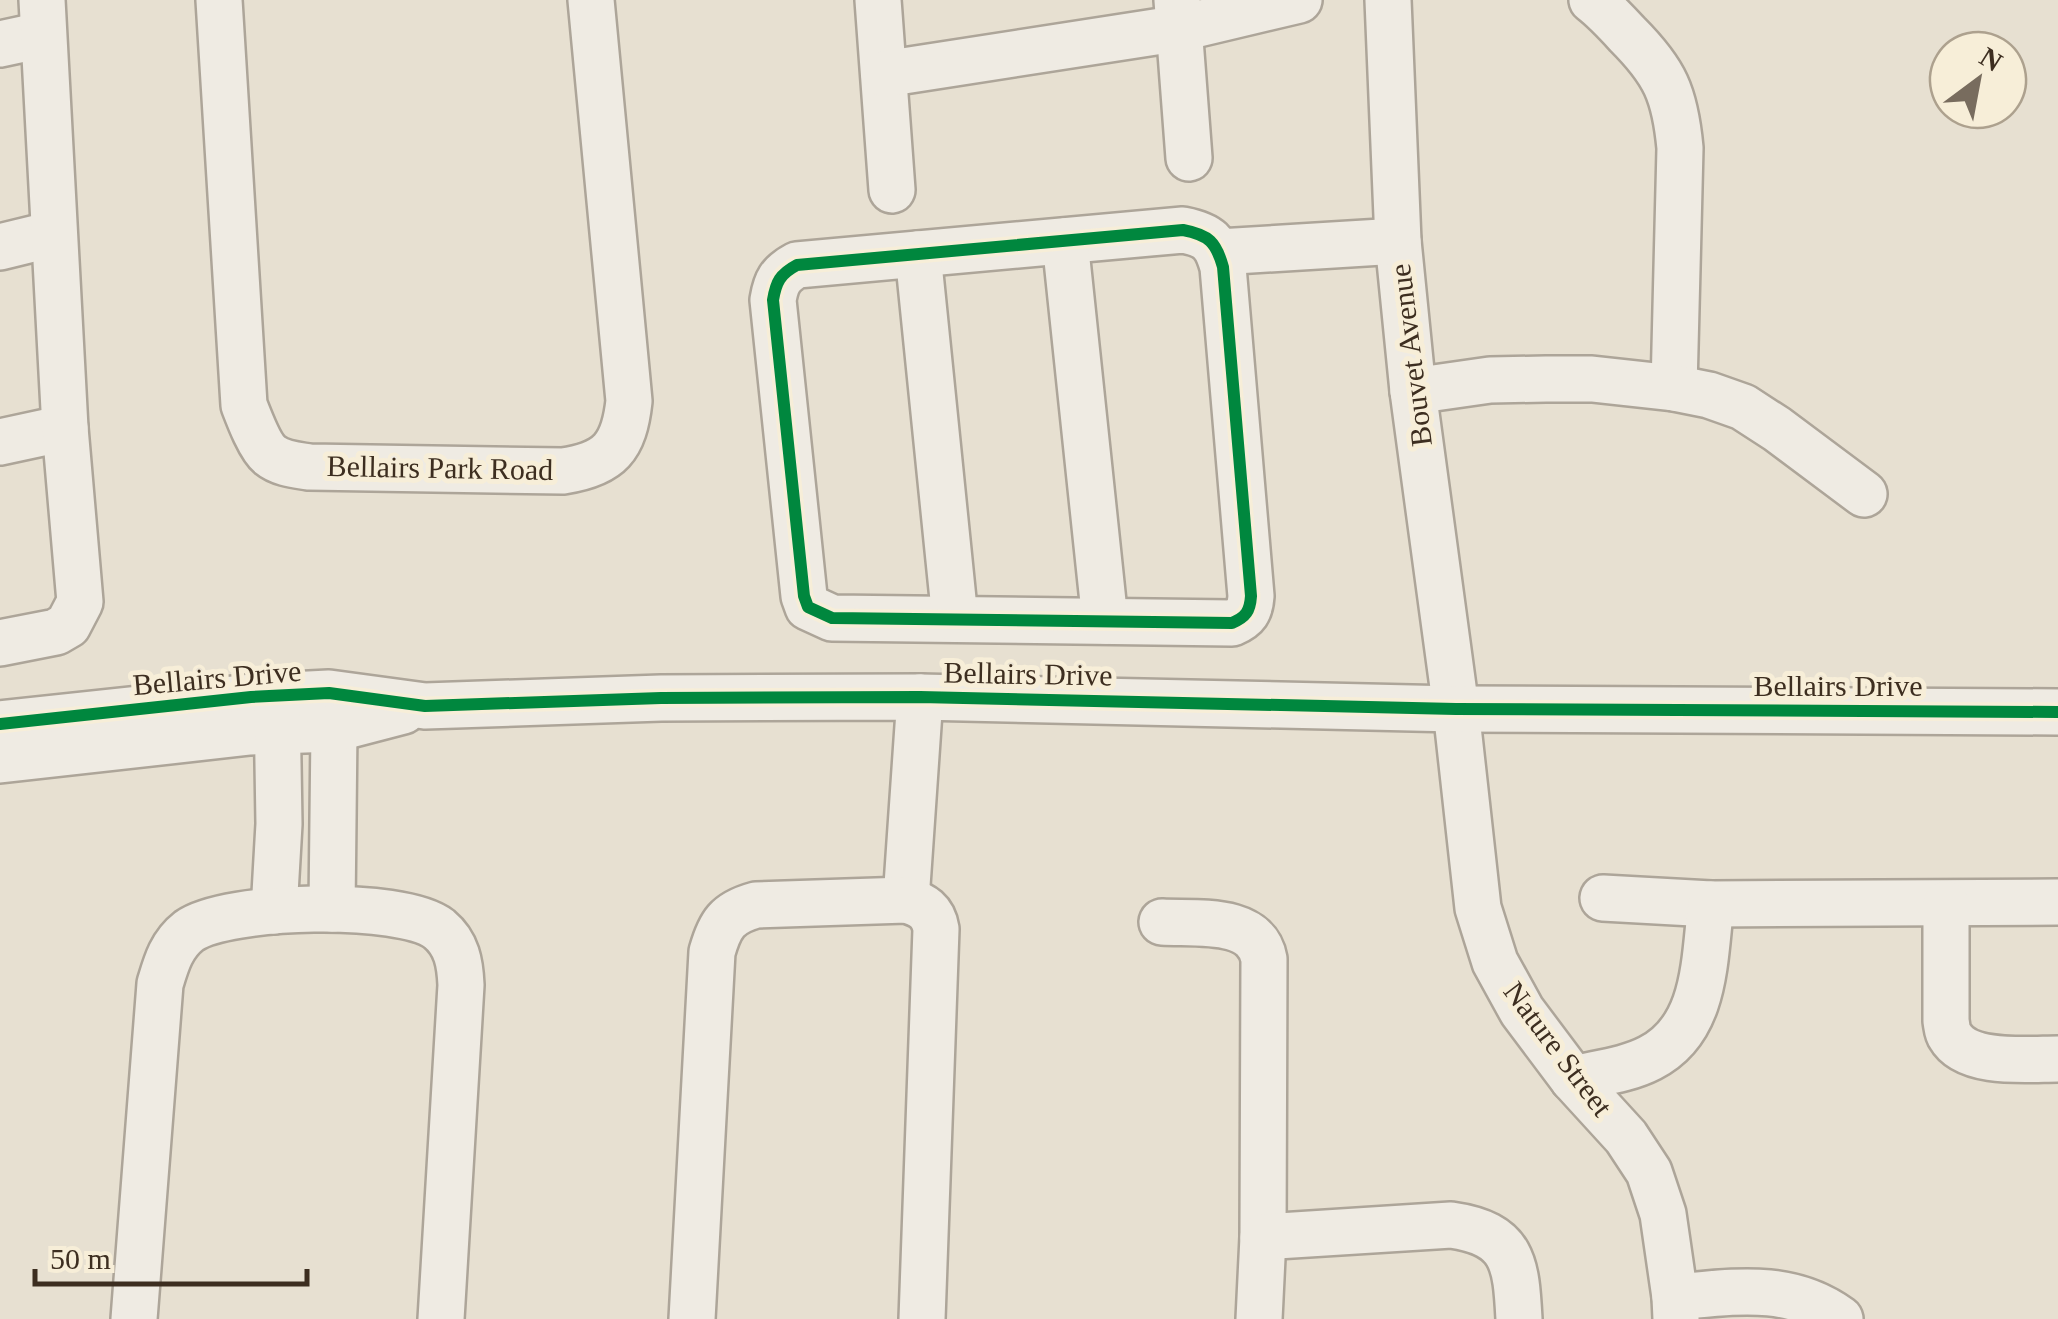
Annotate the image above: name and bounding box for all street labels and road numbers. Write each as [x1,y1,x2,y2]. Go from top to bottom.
street label: Bouvet Avenue [1383,262,1438,448]
street label: Bellairs Park Road [326,449,554,486]
street label: Bellairs Drive [131,654,303,701]
street label: Bellairs Drive [943,656,1113,691]
street label: Bellairs Drive [1753,669,1923,702]
street label: Nature Street [1497,975,1620,1123]

